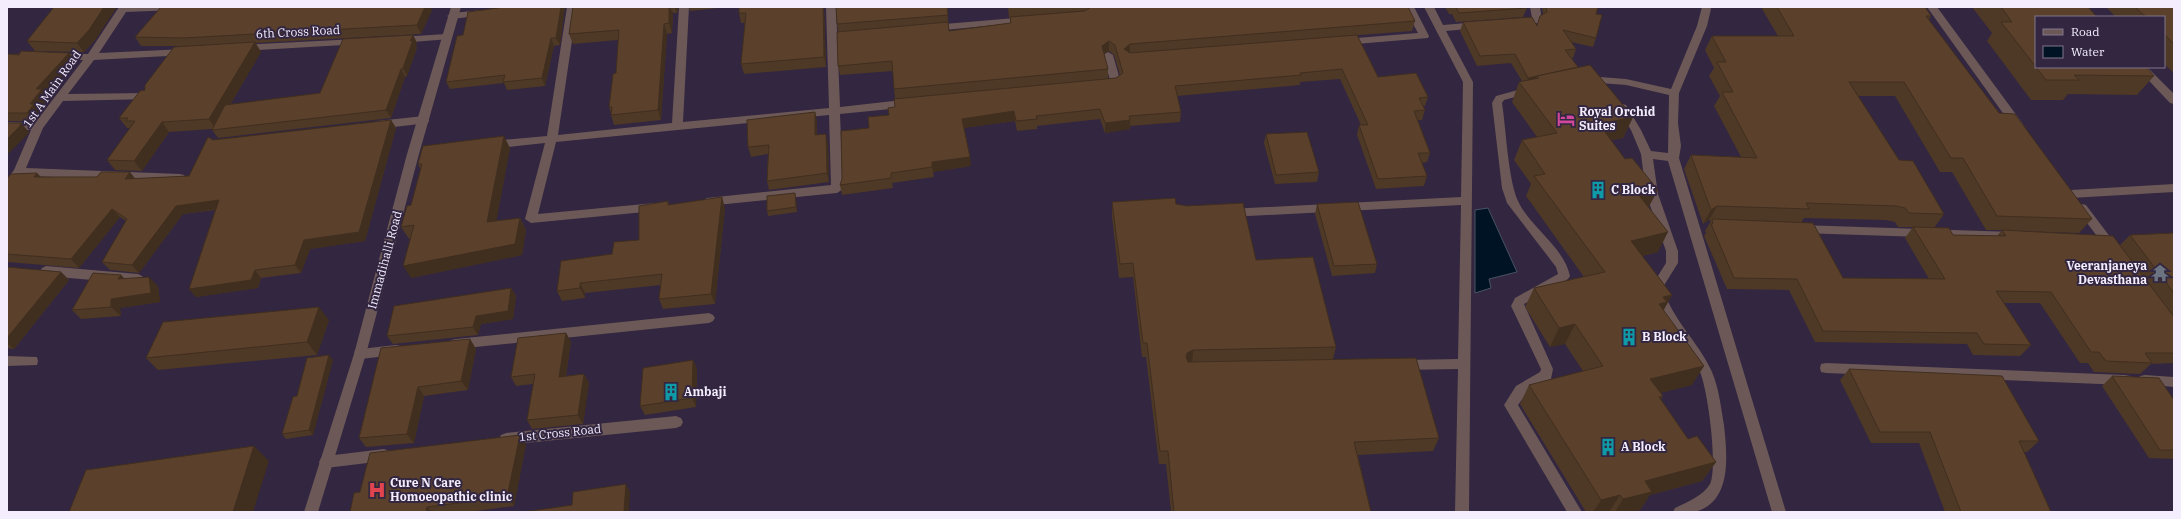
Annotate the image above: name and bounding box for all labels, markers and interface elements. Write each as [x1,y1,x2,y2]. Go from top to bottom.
legend [2035,16,2165,68]
street label: 6th Cross Road [255,22,341,41]
text: Road [2071,24,2100,39]
text: Water [2071,44,2105,59]
street label: 1st A Main Road [19,47,84,130]
place label: Royal Orchid Suites [1579,104,1656,133]
hotel icon: Royal Orchid Suites [1556,109,1576,129]
building icon: C Block [1588,180,1608,200]
place label: C Block [1611,182,1656,197]
street label: Immadihalli Road [364,209,405,311]
place label: Veeranjaneya Devasthana [2066,258,2147,287]
temple icon: Veeranjaneya Devasthana [2150,263,2170,283]
building icon: B Block [1619,327,1639,347]
place label: B Block [1642,329,1687,344]
building icon: Ambaji [661,382,681,402]
place label: Ambaji [684,384,726,399]
street label: 1st Cross Road [518,421,602,444]
building icon: A Block [1598,437,1618,457]
place label: A Block [1621,439,1666,454]
place label: Cure N Care Homoeopathic clinic [390,475,513,504]
hospital icon: Cure N Care Homoeopathic clinic [367,480,387,500]

